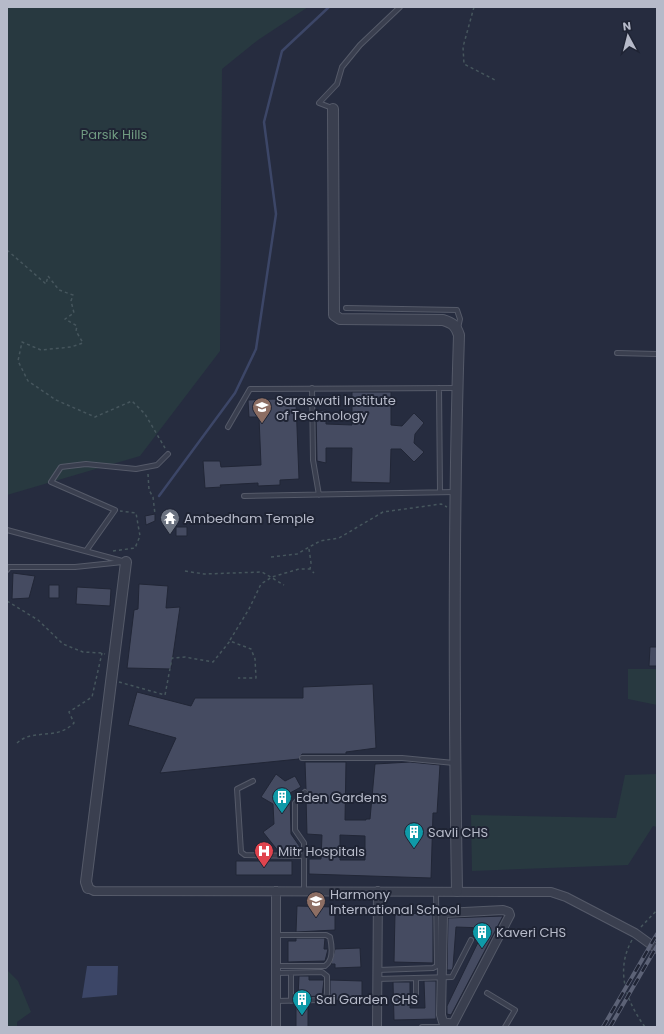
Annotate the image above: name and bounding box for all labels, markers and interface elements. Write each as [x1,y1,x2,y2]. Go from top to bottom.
north arrow [608,16,648,56]
text: N [622,18,632,35]
park label: Parsik Hills [81,125,148,144]
place label: Saraswati Institute of Technology [276,391,396,425]
school or university icon: Saraswati Institute of Technology [251,396,273,424]
temple icon: Ambedham Temple [159,507,181,535]
place label: Ambedham Temple [184,509,314,528]
building icon: Eden Gardens [271,786,293,814]
place label: Eden Gardens [296,788,387,807]
building icon: Savli CHS [403,821,425,849]
place label: Savli CHS [428,823,488,842]
hospital icon: Mitr Hospitals [253,840,275,868]
place label: Mitr Hospitals [278,842,365,861]
place label: Harmony International School [330,885,460,919]
school or university icon: Harmony International School [305,890,327,918]
building icon: Kaveri CHS [471,921,493,949]
place label: Kaveri CHS [496,923,566,942]
building icon: Sai Garden CHS [291,988,313,1016]
place label: Sai Garden CHS [316,990,418,1009]

